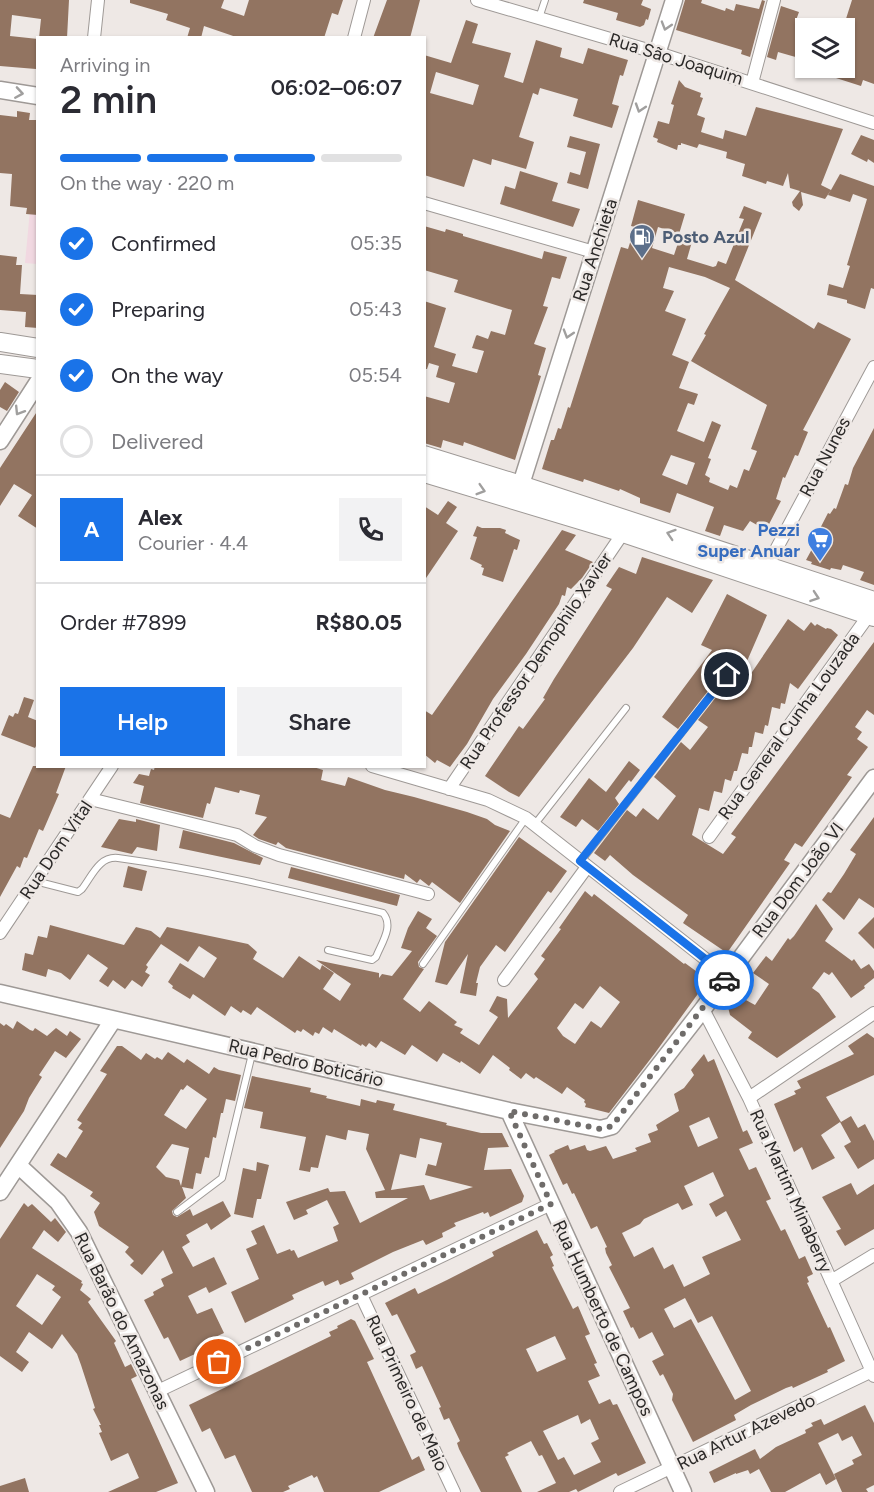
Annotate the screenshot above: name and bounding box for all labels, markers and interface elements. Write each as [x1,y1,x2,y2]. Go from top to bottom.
map controls [795,18,855,78]
button: layers [795,18,855,78]
one-way arrow [661,20,673,31]
street label: Rua São Joaquim [606,28,746,90]
text: Arriving in [60,53,150,77]
text: 06:02–06:07 [271,74,402,101]
text: 2 min [60,76,157,123]
one-way arrow [14,86,23,98]
one-way arrow [635,102,647,113]
text: On the way · 220 m [60,171,234,195]
street label: Rua Anchieta [568,196,622,304]
fuel station icon: Posto Azul [627,222,657,260]
place label: Posto Azul [662,226,749,248]
icon: check [60,227,93,260]
text: Confirmed [111,230,216,257]
text: 05:35 [350,231,402,255]
icon: check [60,293,93,326]
text: Preparing [111,296,205,323]
text: 05:43 [349,297,402,321]
one-way arrow [563,328,575,339]
icon: check [60,359,93,392]
text: On the way [111,362,223,389]
text: 05:54 [349,363,402,387]
one-way arrow [14,405,26,415]
street label: Rua Nunes [795,413,855,501]
text: Delivered [111,428,204,455]
one-way arrow [475,483,485,495]
button: phone [339,498,402,561]
text: Alex [138,504,183,531]
text: A [84,516,99,543]
place label: Pezzi Super Anuar [697,519,800,562]
supermarket icon: Pezzi Super Anuar [805,525,835,563]
one-way arrow [666,529,677,542]
text: Courier · 4.4 [138,531,248,555]
street label: Rua Professor Demophilo Xavier [455,548,617,774]
one-way arrow [809,590,820,602]
text: Order #7899 [60,609,186,636]
text: R$80.05 [315,609,402,636]
street label: Rua General Cunha Louzada [714,628,864,824]
pin [701,649,752,700]
icon: home [710,658,743,691]
button: Help [60,687,225,756]
button: Share [237,687,402,756]
street label: Rua Dom Vital [15,797,97,903]
street label: Rua Dom João VI [747,818,849,942]
courier [694,950,754,1010]
icon: car [708,964,741,997]
street label: Rua Pedro Boticário [226,1034,386,1092]
street label: Rua Martim Minaberry [745,1106,837,1277]
street label: Rua Humberto de Campos [548,1217,658,1419]
street label: Rua Barão do Amazonas [70,1229,174,1413]
street label: Rua Primeiro de Maio [361,1311,453,1475]
pin [193,1336,244,1387]
icon: bag [202,1345,235,1378]
street label: Rua Artur Azevedo [673,1389,819,1475]

